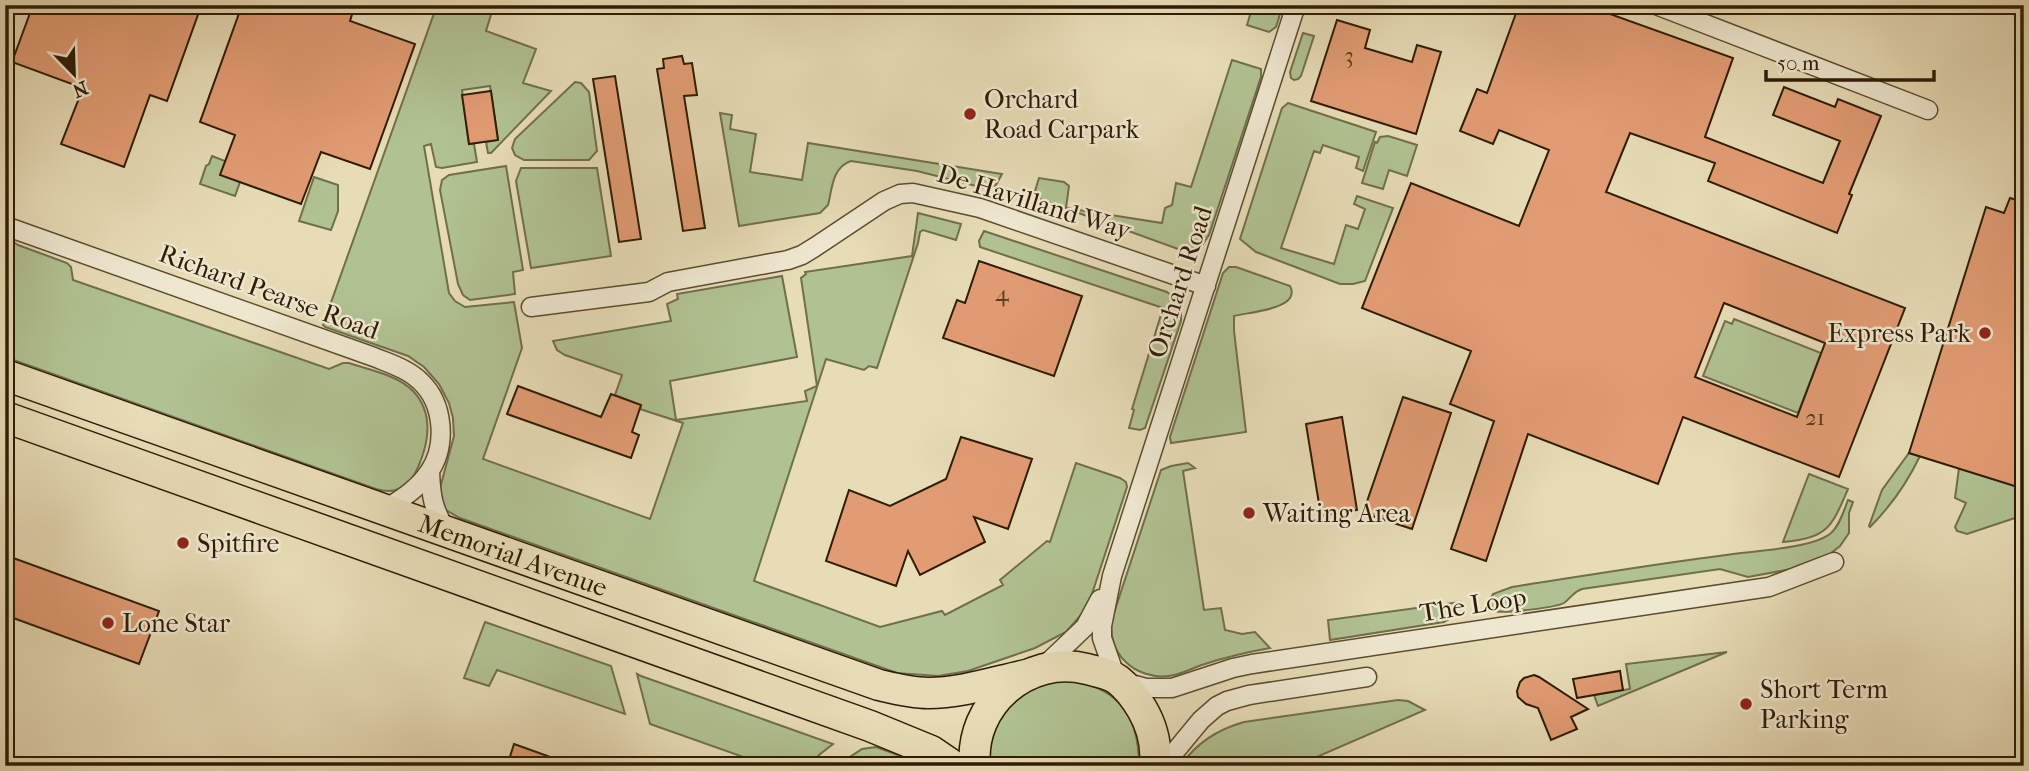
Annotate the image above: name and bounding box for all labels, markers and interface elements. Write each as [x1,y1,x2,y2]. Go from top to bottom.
north arrow [38,38,108,108]
scale bar [1766,38,1934,82]
house number: 3 [1344,42,1354,69]
text: 50 m [1777,51,1820,75]
text: N [69,76,91,102]
place label: Orchard Road Carpark [984,84,1140,145]
marker: Orchard Road Carpark [962,106,978,122]
street label: De Havilland Way [933,158,1136,247]
street label: Orchard Road [1141,201,1219,362]
street label: Richard Pearse Road [155,238,384,346]
house number: 4 [995,280,1010,307]
place label: Express Park [1827,318,1972,349]
marker: Express Park [1977,325,1993,341]
house number: 21 [1805,404,1825,431]
place label: Waiting Area [1262,498,1411,529]
marker: Waiting Area [1241,505,1257,521]
street label: Memorial Avenue [414,507,612,603]
place label: Spitfire [197,528,280,559]
marker: Spitfire [175,535,191,551]
street label: The Loop [1418,581,1528,629]
place label: Lone Star [122,608,230,639]
marker: Lone Star [100,615,116,631]
place label: Short Term Parking [1760,674,1888,735]
marker: Short Term Parking [1738,696,1754,712]

